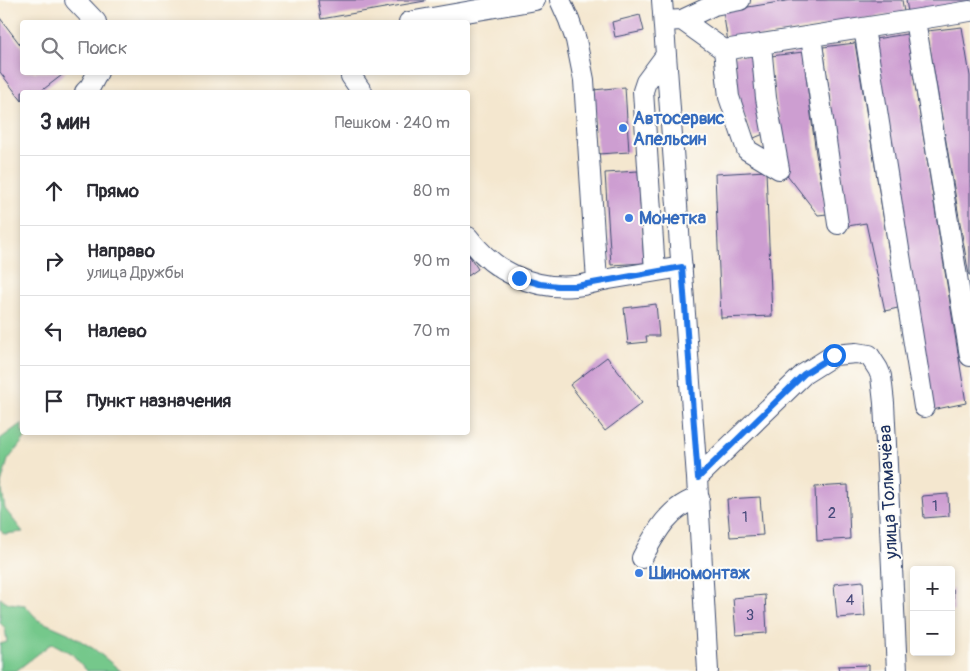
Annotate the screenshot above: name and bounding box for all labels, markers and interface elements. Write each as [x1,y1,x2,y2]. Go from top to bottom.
search box [20,20,470,75]
icon: search [38,34,66,62]
text: Поиск [78,36,128,60]
place label: Автосервис Апельсин [633,107,725,151]
text: 3 мин [40,109,90,136]
text: Пешком · 240 m [335,113,450,133]
marker: Автосервис Апельсин [617,122,629,134]
icon: ahead [40,177,68,205]
text: Прямо [87,179,139,203]
text: 80 m [413,181,450,201]
place label: Монетка [639,207,707,230]
marker: Монетка [623,212,635,224]
text: Направо [87,239,155,263]
icon: right [40,247,68,275]
text: 90 m [413,251,450,271]
text: улица Дружбы [87,263,184,283]
route end [508,267,531,290]
icon: left [40,317,68,345]
text: Налево [87,319,147,343]
text: 70 m [413,321,450,341]
route start [823,344,846,367]
icon: arrive [40,387,68,415]
text: Пункт назначения [87,389,231,413]
street label: улица Толмачёва [874,424,904,561]
house number: 1 [932,497,938,516]
house number: 2 [828,504,836,523]
house number: 1 [742,508,748,527]
place label: Шиномонтаж [648,562,750,585]
map controls [910,566,955,656]
button: + [910,566,955,611]
marker: Шиномонтаж [633,567,645,579]
house number: 4 [846,591,855,610]
house number: 3 [746,606,754,625]
button: − [910,611,955,656]

